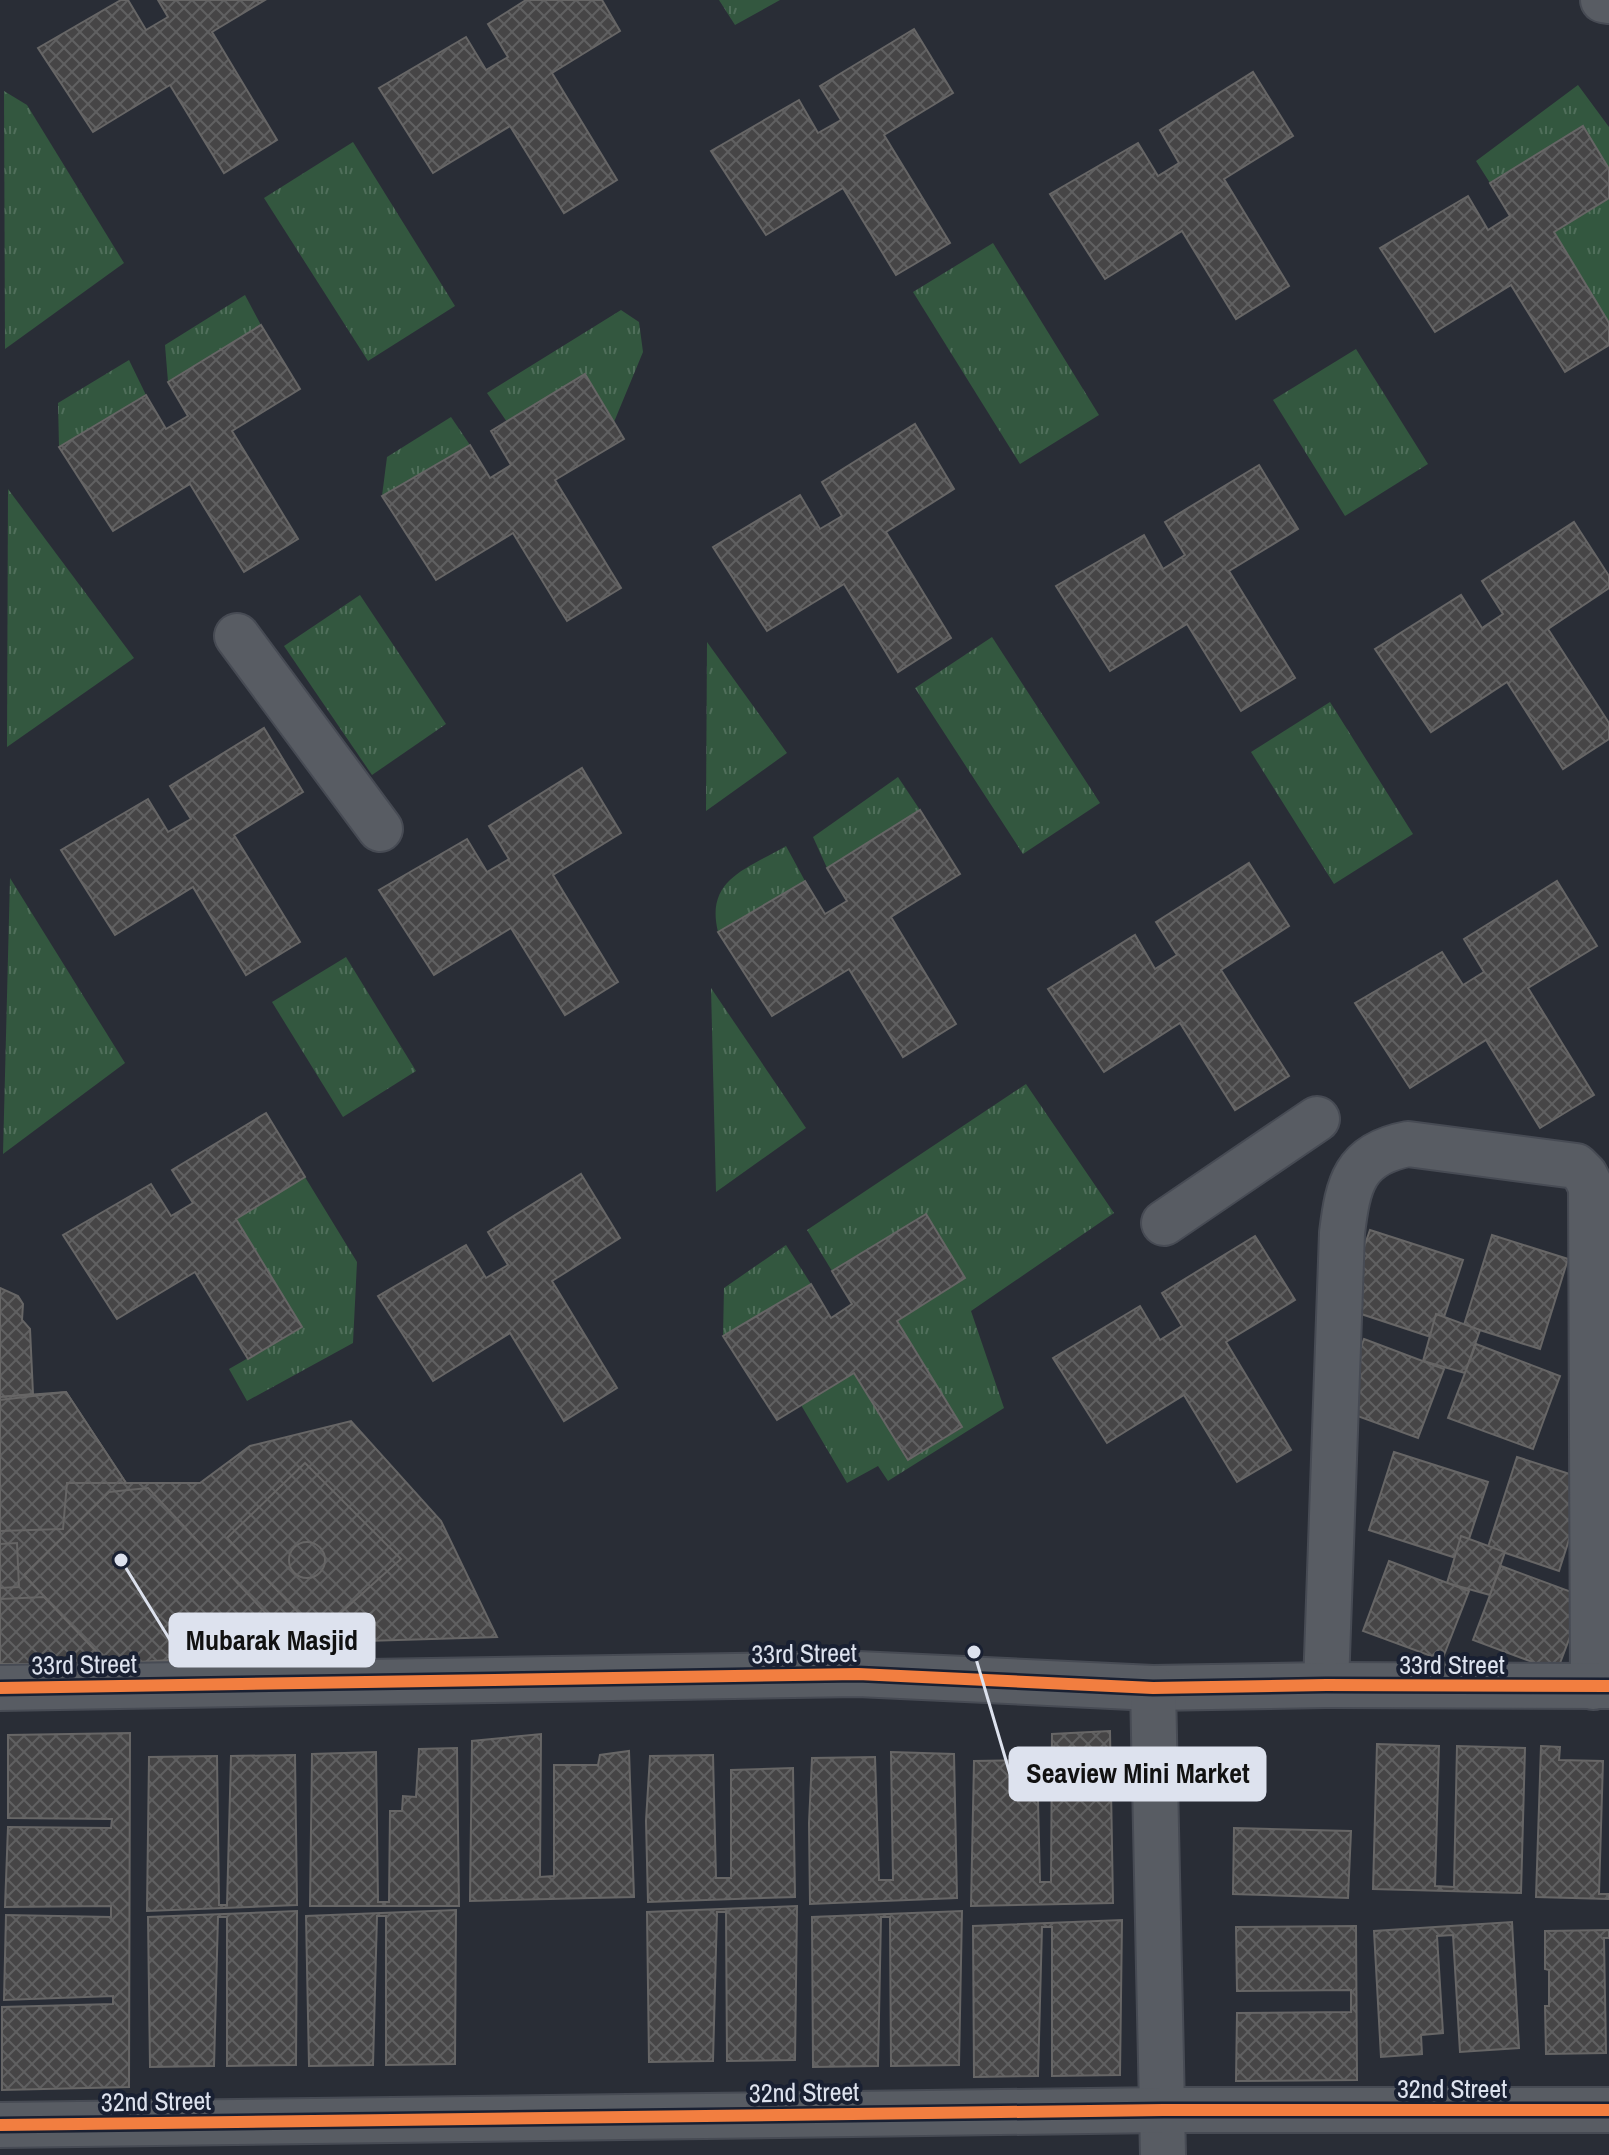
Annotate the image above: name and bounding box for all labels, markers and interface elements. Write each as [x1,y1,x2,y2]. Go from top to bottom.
callout: Mubarak Masjid [170,1614,374,1666]
text: Mubarak Masjid [186,1621,358,1659]
street label: 33rd Street [751,1635,857,1671]
street label: 33rd Street [31,1646,137,1682]
street label: 33rd Street [1399,1647,1505,1682]
callout: Seaview Mini Market [1010,1748,1265,1800]
text: Seaview Mini Market [1026,1754,1250,1792]
street label: 32nd Street [1397,2071,1507,2106]
street label: 32nd Street [749,2074,859,2110]
street label: 32nd Street [101,2083,211,2119]

